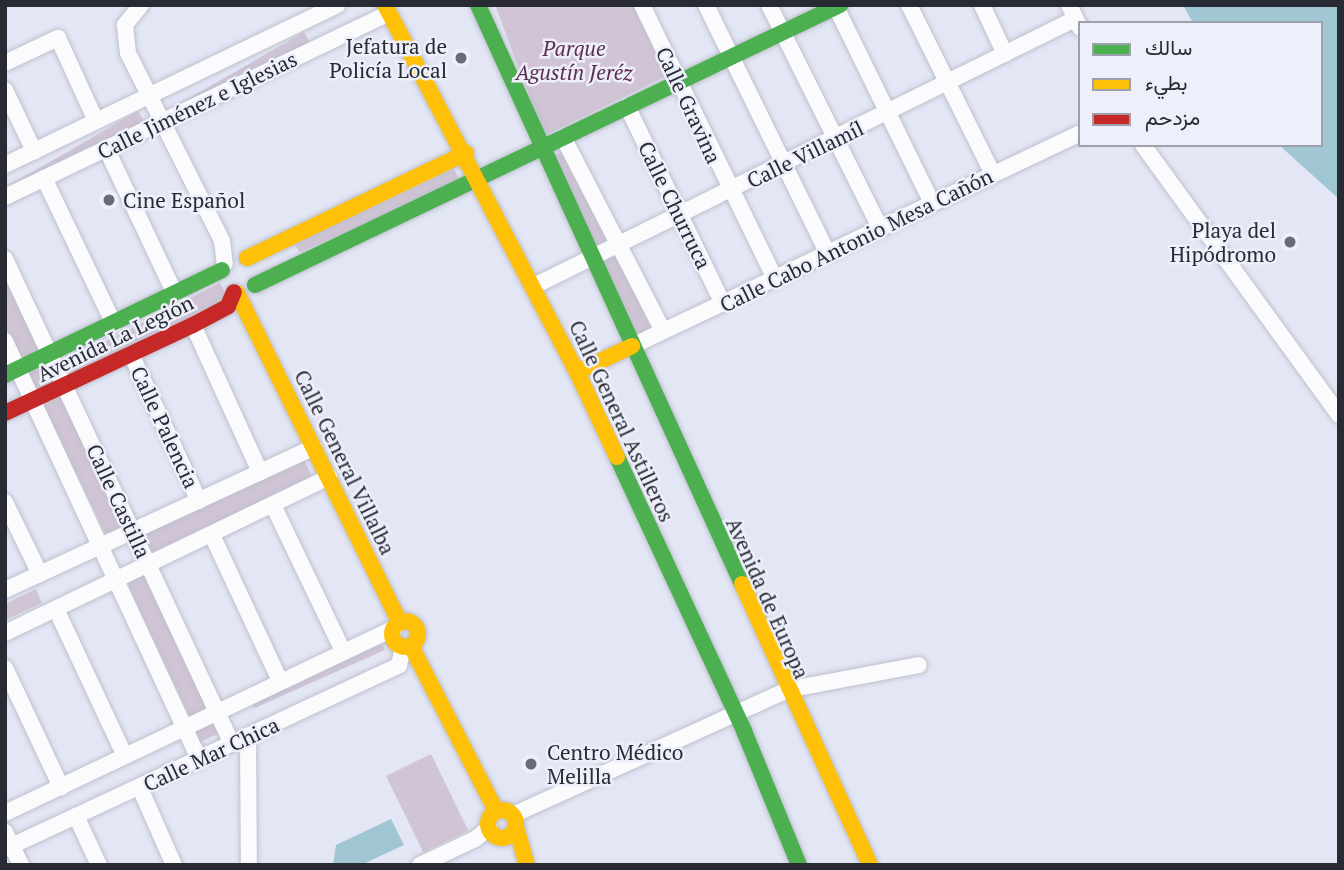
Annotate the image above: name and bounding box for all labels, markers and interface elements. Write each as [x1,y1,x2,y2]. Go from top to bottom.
legend [1078,21,1323,147]
place label: Jefatura de Policía Local [329,33,447,83]
text: سالك [1145,33,1192,61]
park label: Parque Agustín Jeréz [516,35,632,85]
street label: Calle Gravina [651,43,727,167]
street label: Calle Jiménez e Iglesias [93,46,301,164]
marker: Jefatura de Policía Local [453,50,469,66]
text: بطيء [1145,68,1188,96]
text: مزدحم [1145,103,1200,131]
street label: Calle Villamíl [742,115,868,193]
street label: Calle Churruca [633,137,717,273]
street label: Calle Cabo Antonio Mesa Cañón [715,163,997,317]
place label: Cine Español [123,187,245,213]
marker: Cine Español [101,192,117,208]
place label: Playa del Hipódromo [1170,217,1276,267]
marker: Playa del Hipódromo [1282,234,1298,250]
street label: Avenida La Legión [33,289,197,387]
street label: Calle General Astilleros [564,316,680,526]
street label: Calle Palencia [126,362,204,492]
street label: Calle General Villalba [289,365,401,559]
street label: Calle Castilla [82,440,156,562]
street label: Avenida de Europa [721,514,815,682]
street label: Calle Mar Chica [139,712,283,796]
place label: Centro Médico Melilla [547,739,683,789]
marker: Centro Médico Melilla [521,754,541,774]

